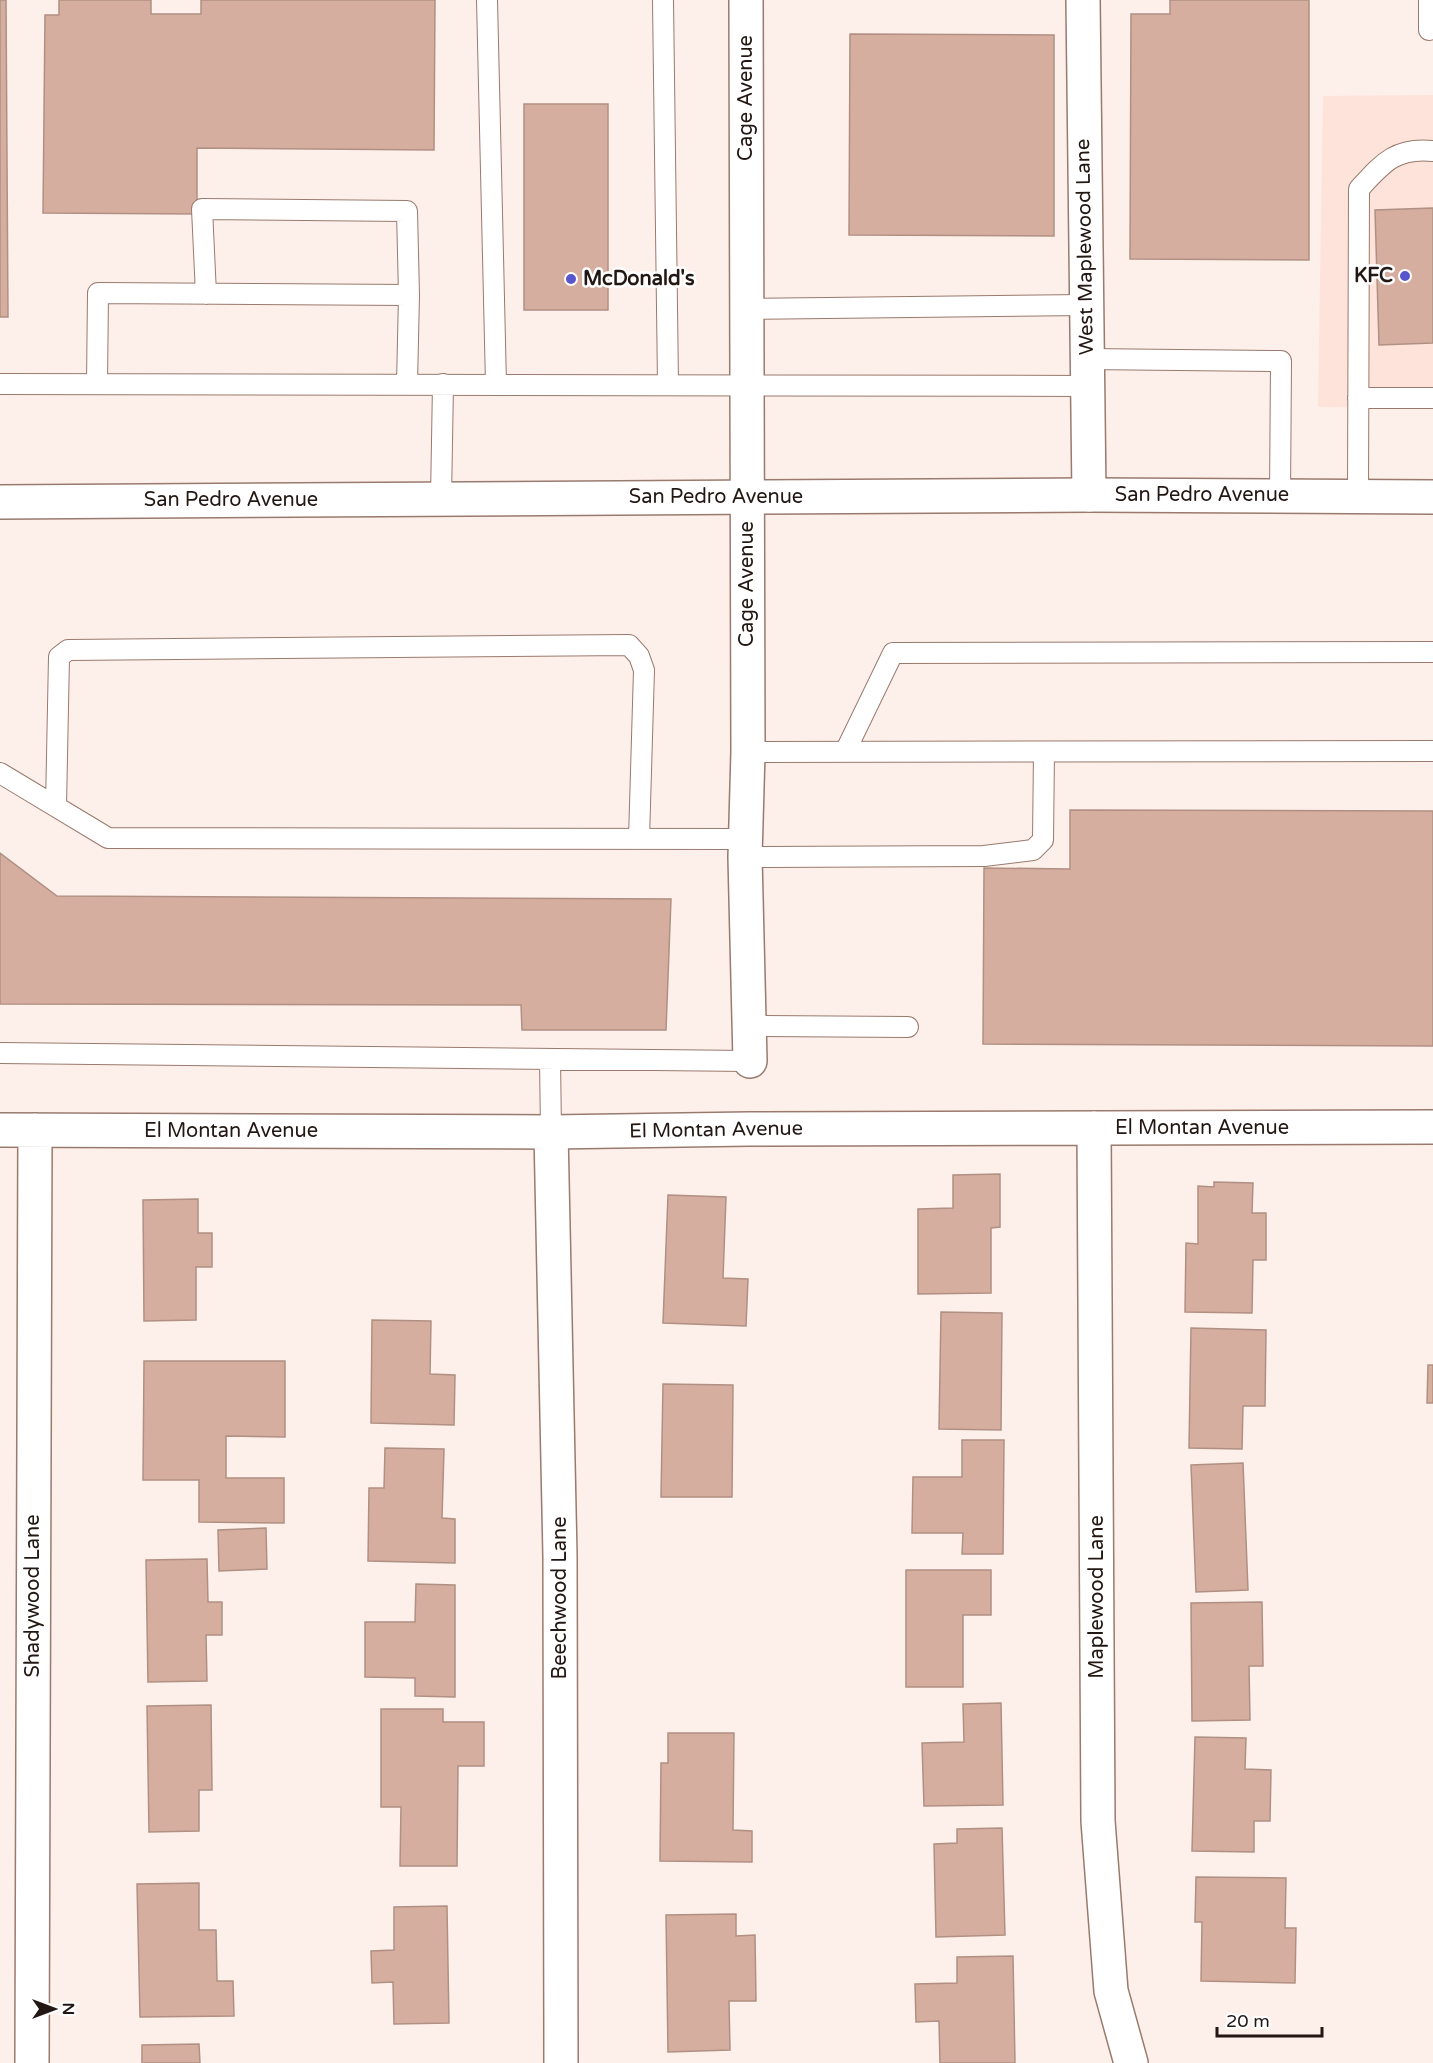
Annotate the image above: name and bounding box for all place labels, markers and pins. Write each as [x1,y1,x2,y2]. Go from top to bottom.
place label: KFC [1354,264,1393,288]
place label: McDonald's [583,267,695,291]
marker: KFC [1398,269,1412,283]
marker: McDonald's [564,272,578,286]

